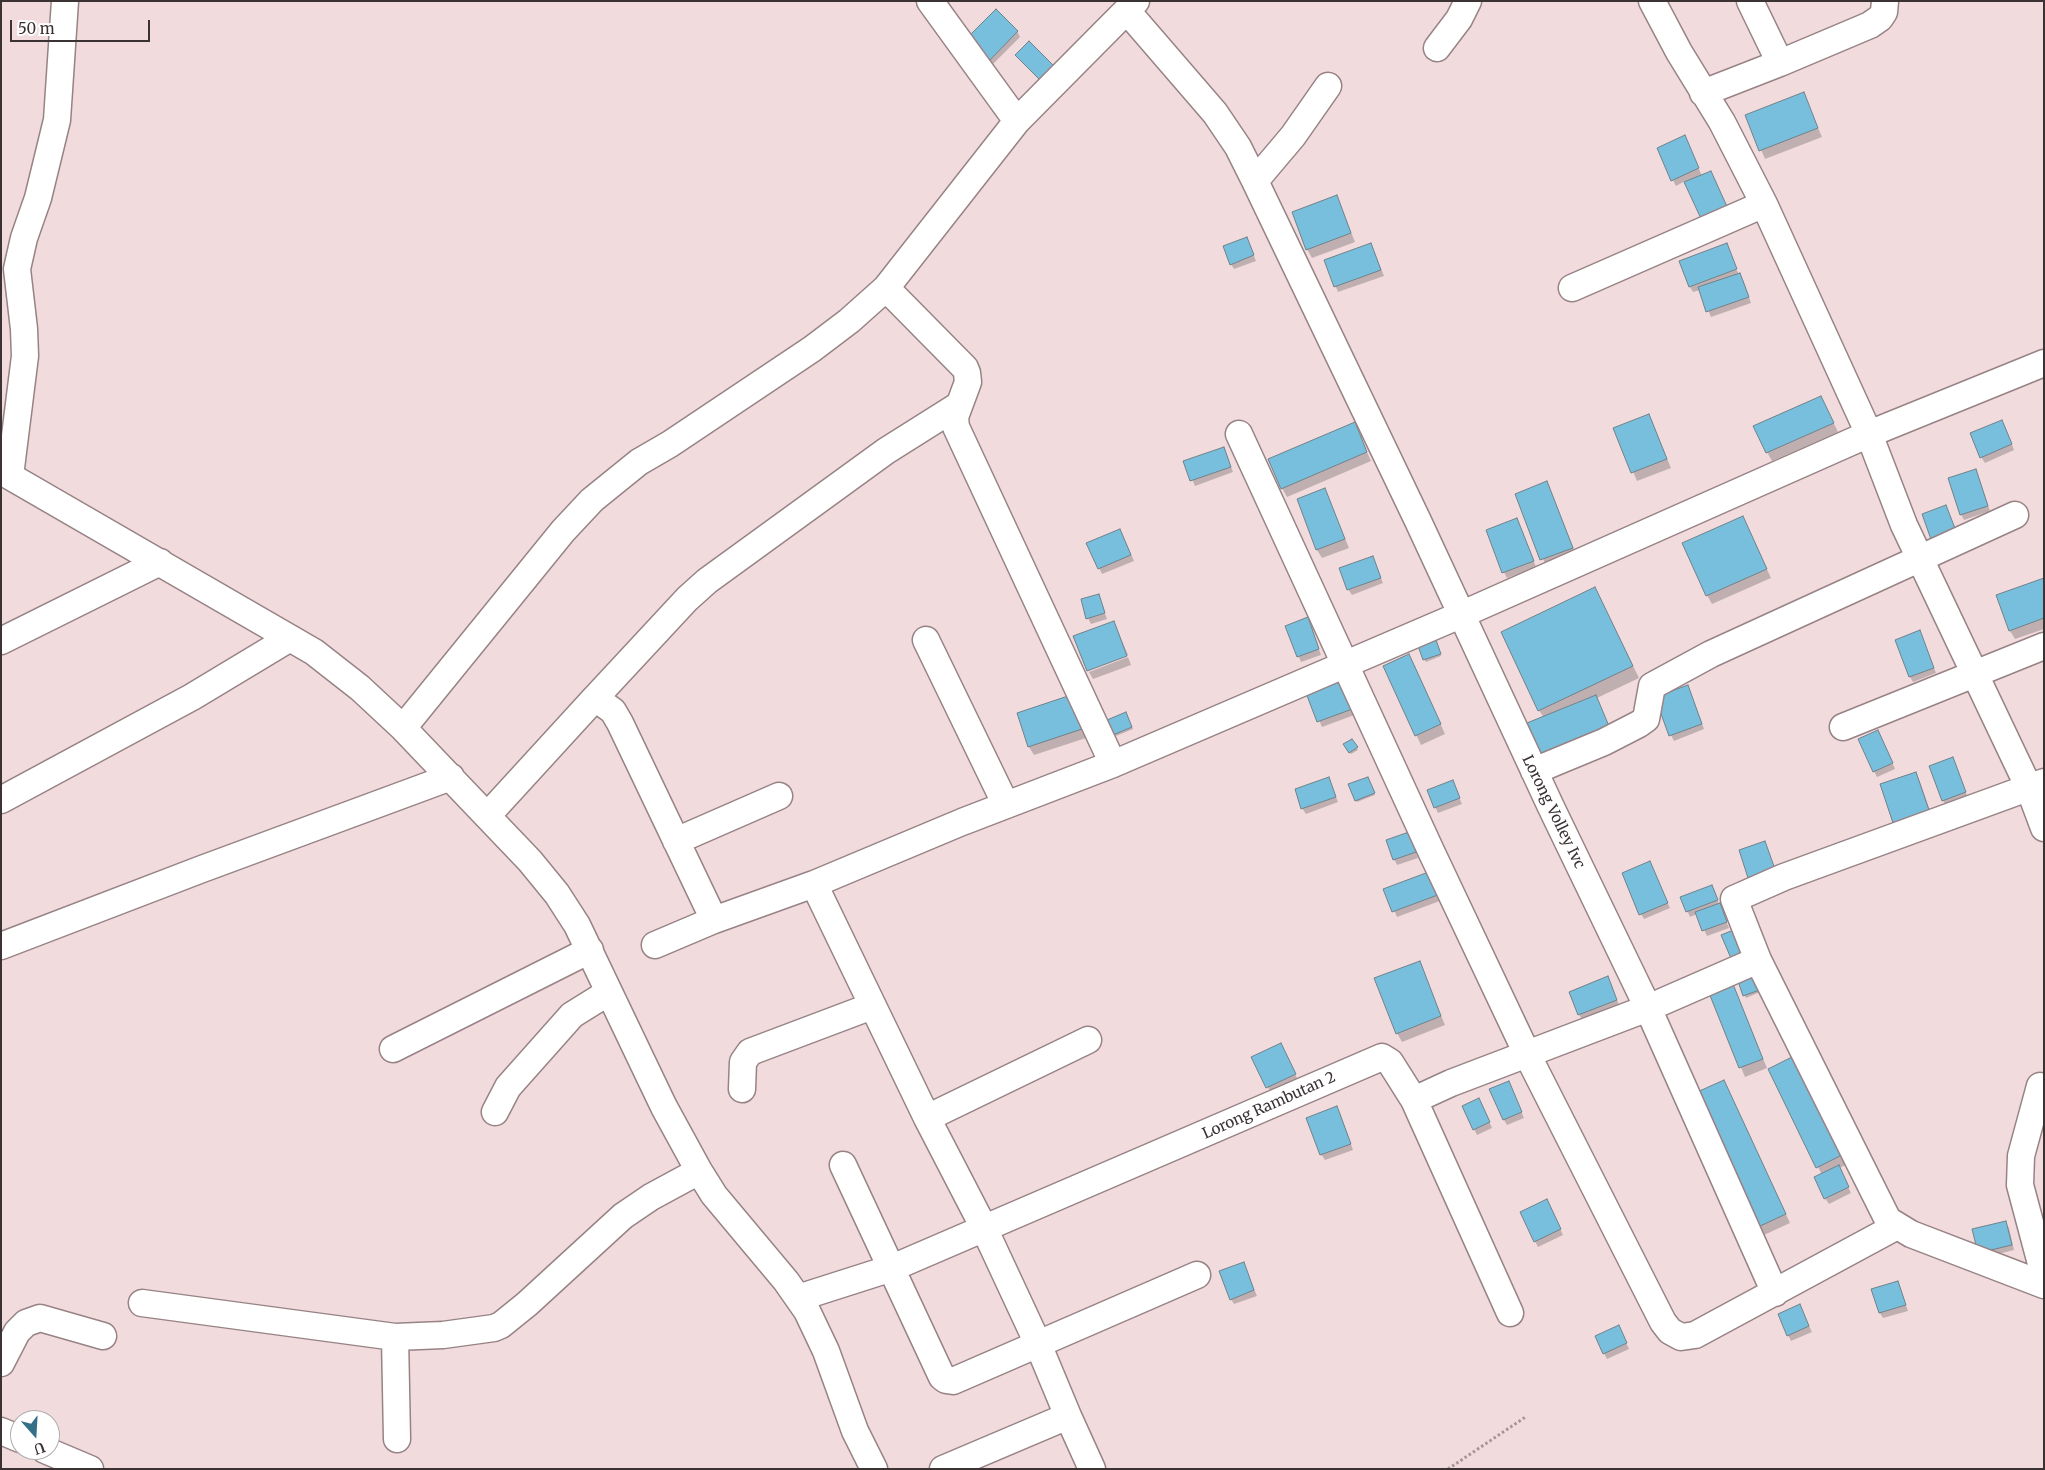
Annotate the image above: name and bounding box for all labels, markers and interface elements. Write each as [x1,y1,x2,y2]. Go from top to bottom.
scale bar [12,10,152,42]
text: 50 m [18,19,55,38]
street label: Lorong Volley Ivc [1518,752,1588,872]
street label: Lorong Rambutan 2 [1200,1069,1338,1143]
north arrow [10,1410,60,1460]
text: U [32,1438,47,1458]

